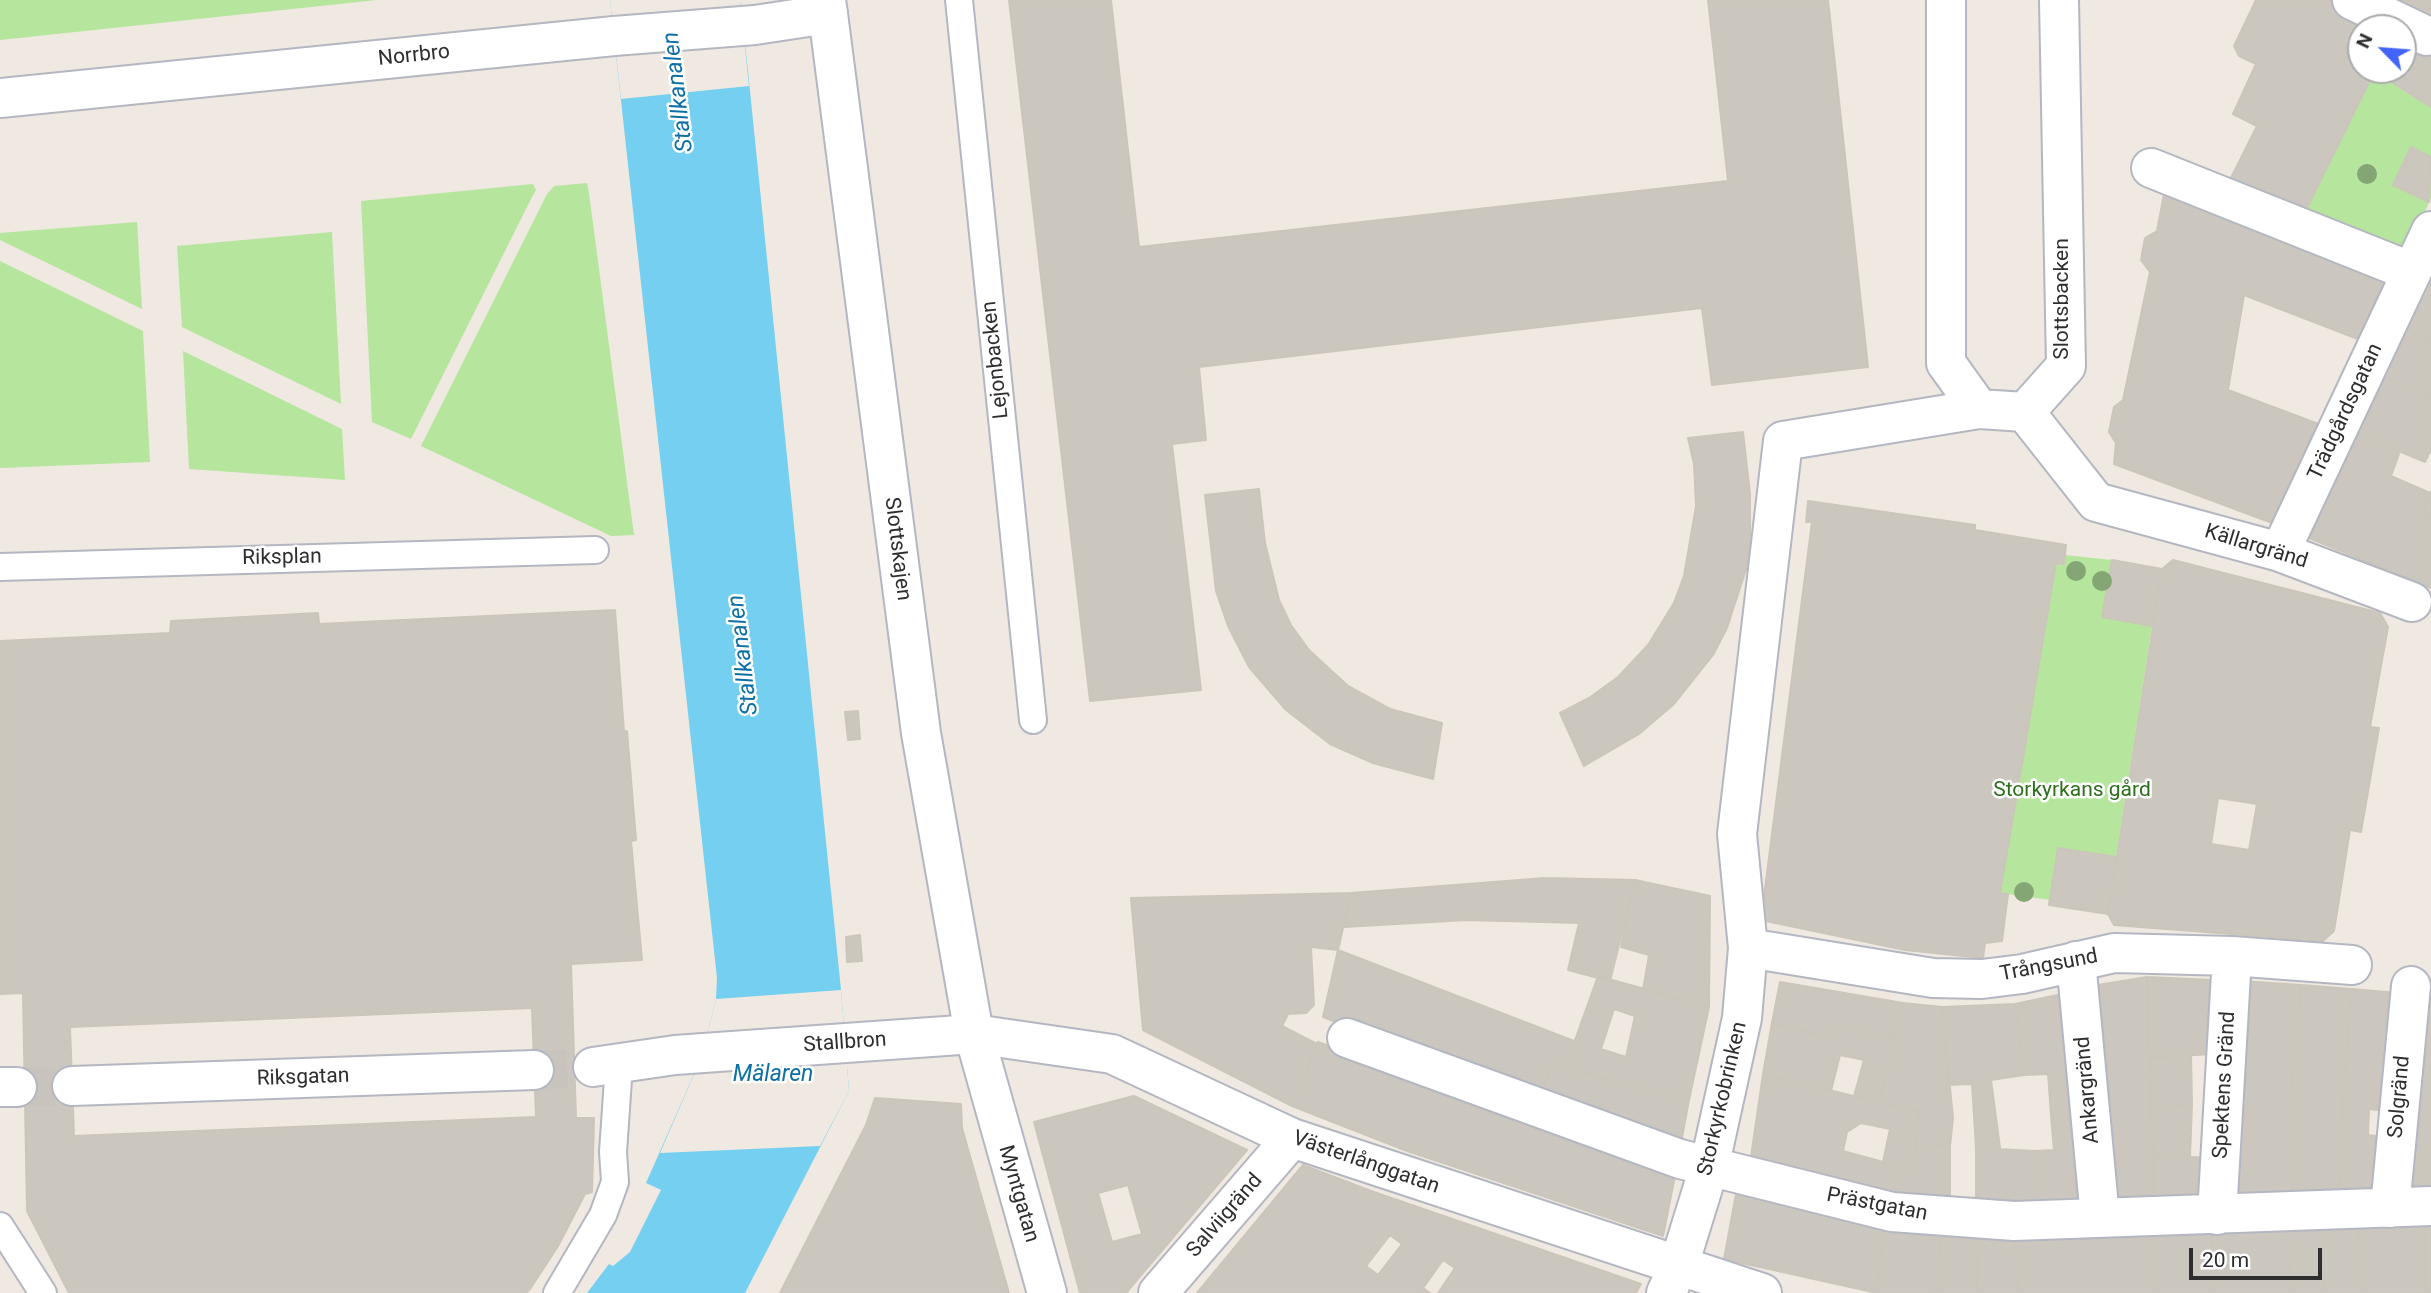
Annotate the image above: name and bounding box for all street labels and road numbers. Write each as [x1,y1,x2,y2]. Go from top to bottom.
street label: Norrbro [377,40,451,72]
street label: Slottsbacken [2050,238,2076,360]
street label: Lejonbacken [977,300,1015,420]
street label: Trädgårdsgatan [2303,340,2389,484]
street label: Slottskajen [878,496,916,602]
street label: Källargränd [2201,519,2311,575]
street label: Riksplan [242,545,322,571]
street label: Trångsund [1998,944,2100,988]
street label: Spektens Gränd [2209,1011,2241,1159]
street label: Storkyrkobrinken [1693,1020,1753,1178]
street label: Stallbron [803,1028,887,1058]
street label: Ankargränd [2071,1035,2105,1145]
street label: Solgränd [2384,1055,2416,1139]
street label: Riksgatan [256,1064,350,1092]
street label: Västerlånggatan [1289,1126,1443,1200]
street label: Myntgatan [992,1143,1044,1245]
street label: Salviigränd [1182,1169,1268,1263]
street label: Prästgatan [1824,1183,1930,1227]

